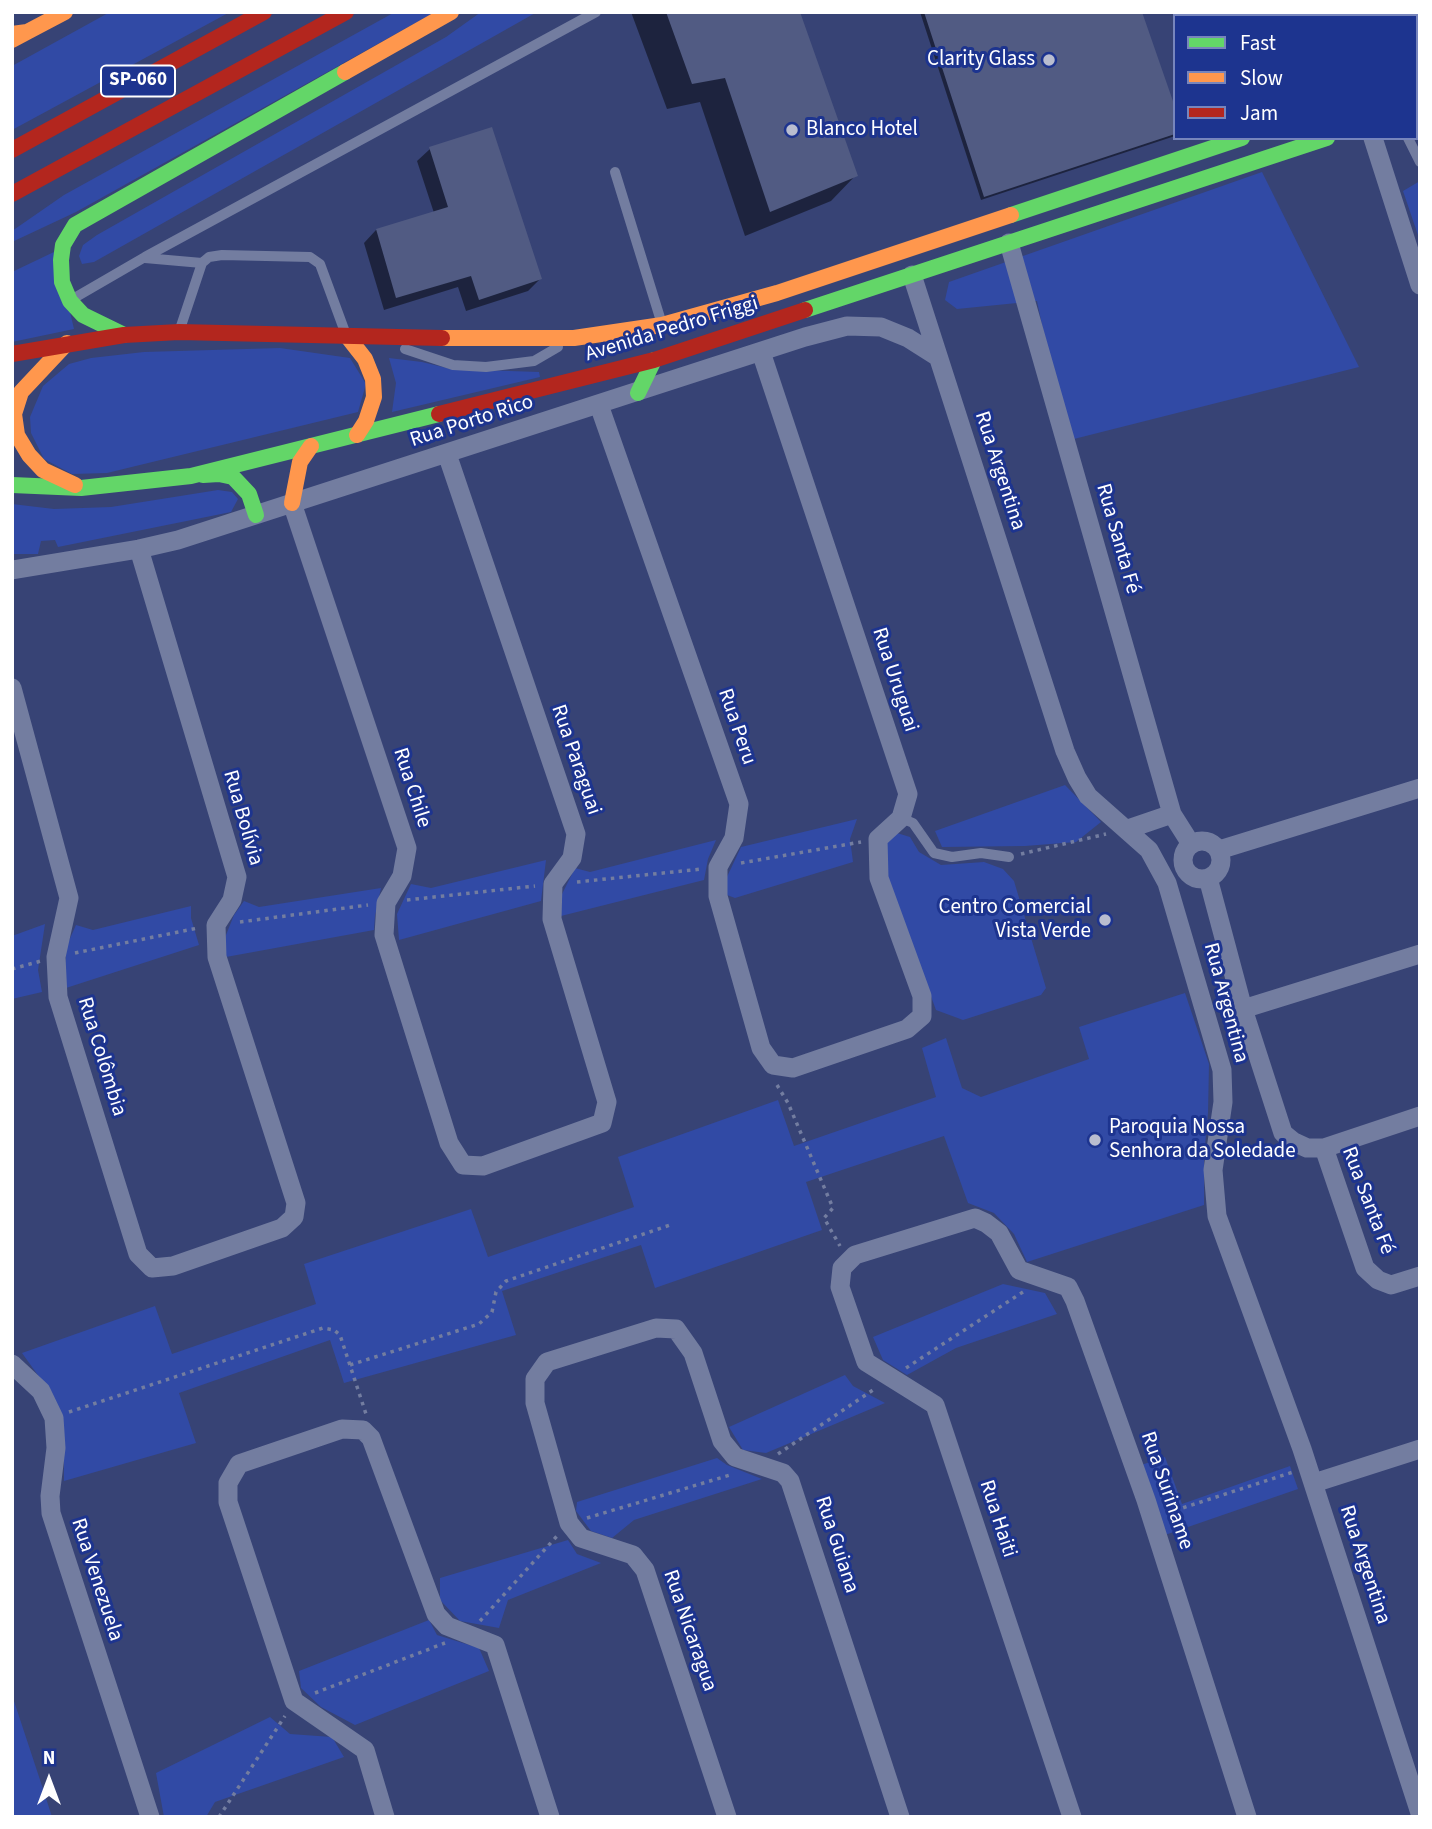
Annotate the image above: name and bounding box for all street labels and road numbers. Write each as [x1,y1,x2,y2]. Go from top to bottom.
road number: SP-060 [101,66,175,96]
street label: Avenida Pedro Friggi [583,292,761,368]
street label: Rua Porto Rico [407,390,537,454]
street label: Rua Argentina [968,409,1030,533]
street label: Rua Santa Fé [1089,481,1145,597]
street label: Rua Uruguai [865,625,923,735]
street label: Rua Peru [711,686,761,768]
street label: Rua Paraguai [544,702,606,818]
street label: Rua Chile [386,745,436,831]
street label: Rua Bolívia [216,767,268,869]
street label: Rua Argentina [1197,940,1253,1066]
street label: Rua Colômbia [71,994,131,1120]
street label: Rua Santa Fé [1335,1144,1399,1258]
street label: Rua Suriname [1134,1429,1198,1553]
street label: Rua Haiti [973,1477,1021,1561]
street label: Rua Guiana [809,1493,863,1597]
street label: Rua Argentina [1333,1503,1395,1627]
street label: Rua Venezuela [64,1515,128,1645]
street label: Rua Nicaragua [656,1567,722,1695]

